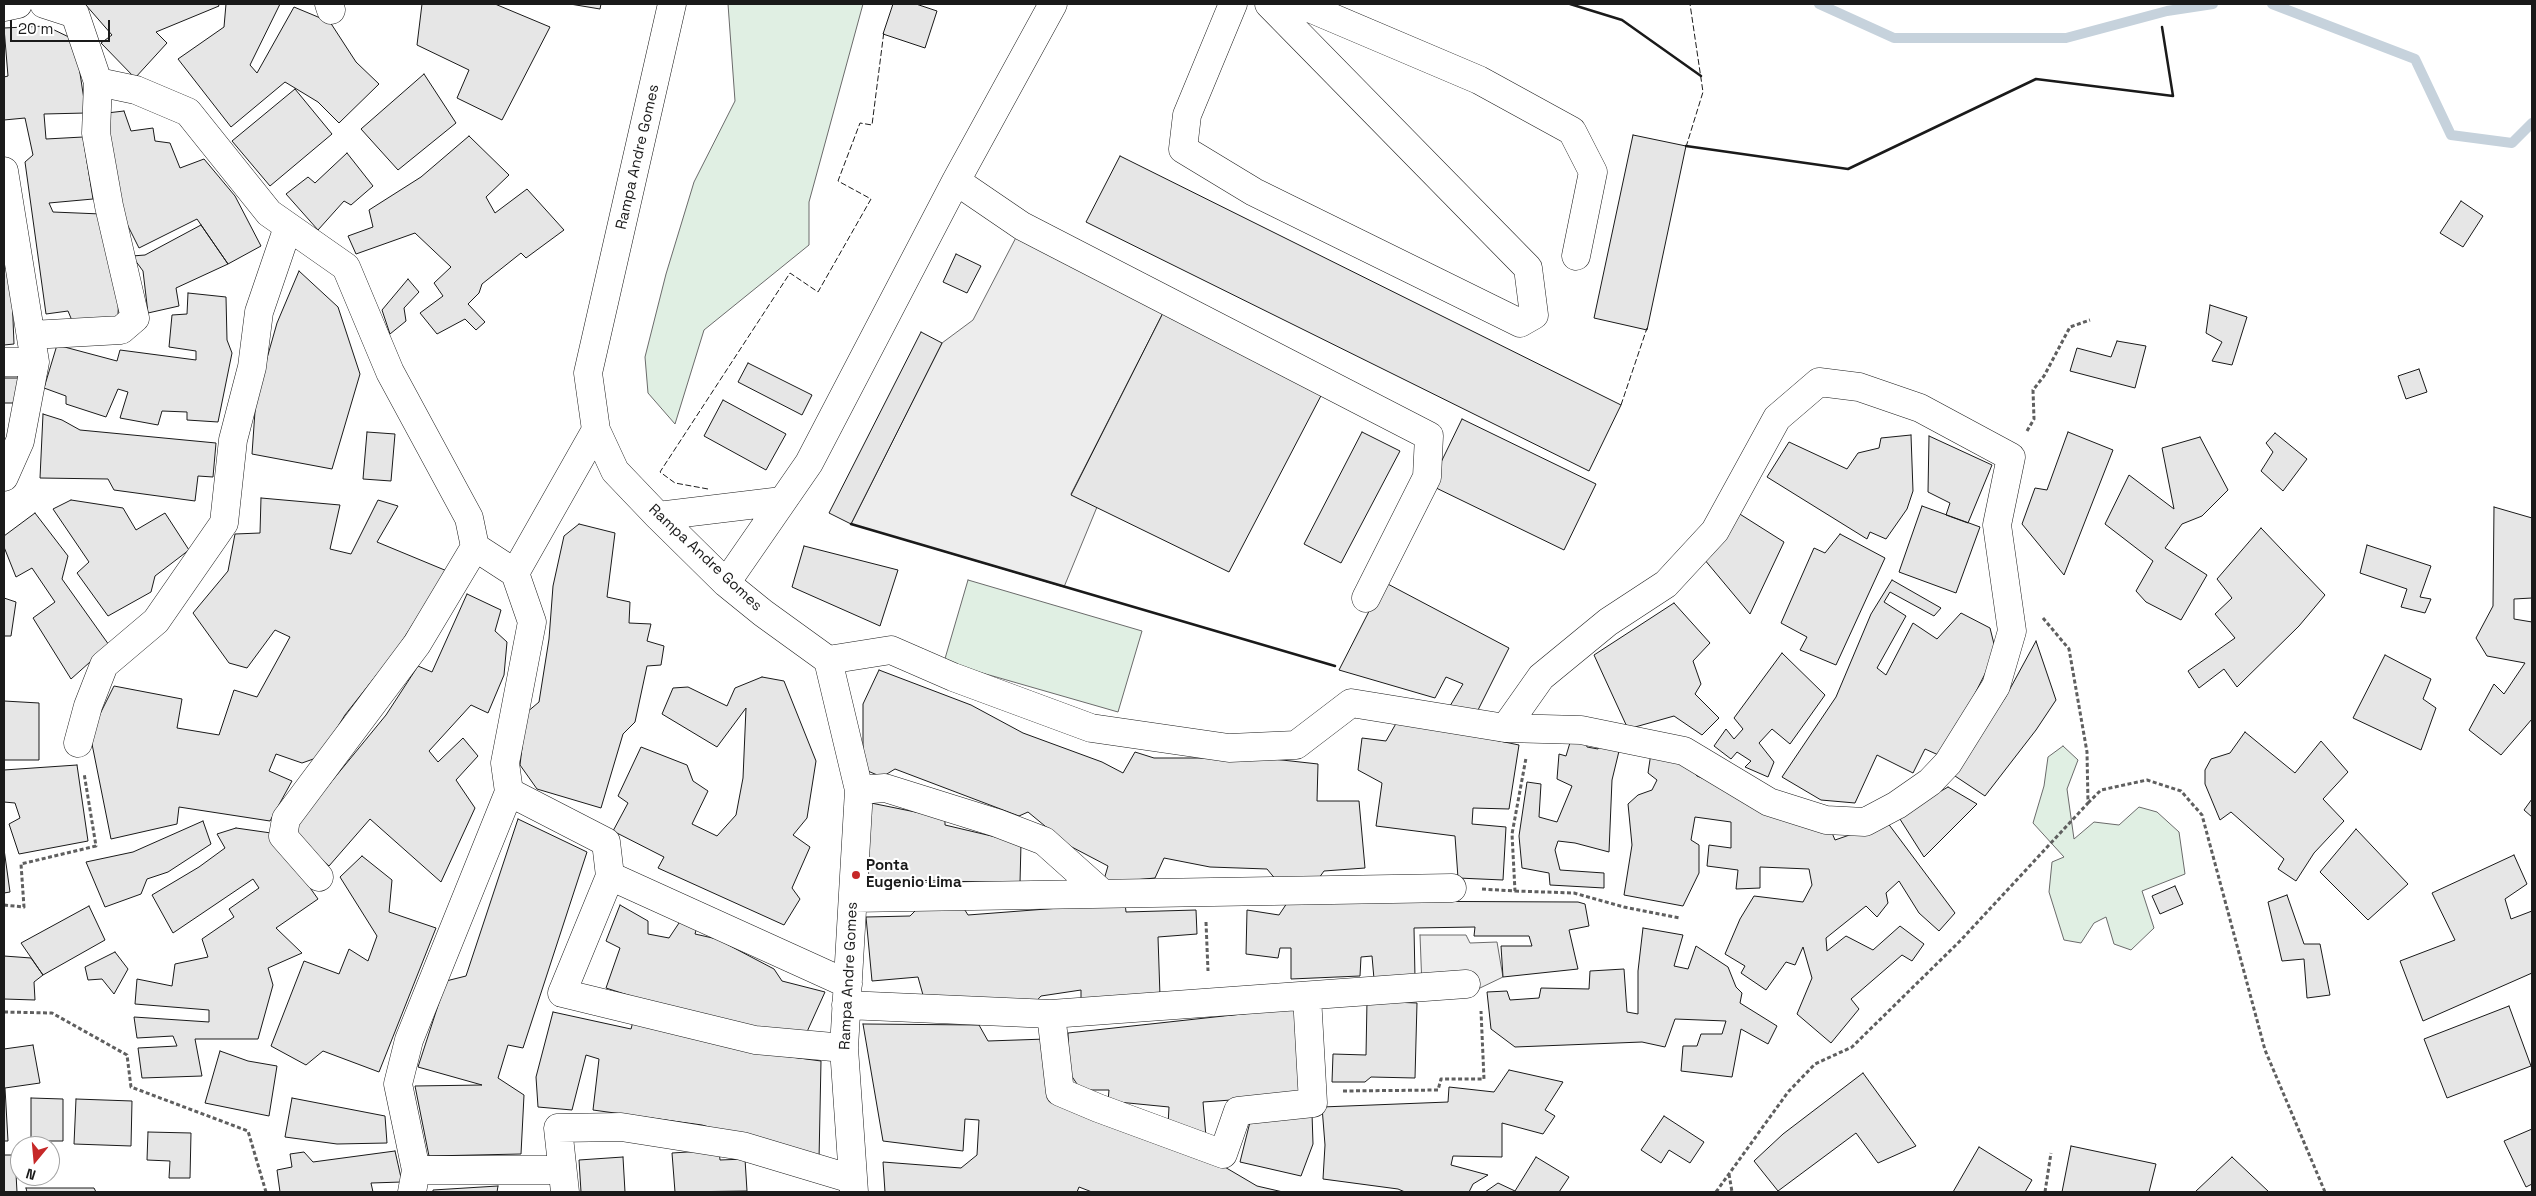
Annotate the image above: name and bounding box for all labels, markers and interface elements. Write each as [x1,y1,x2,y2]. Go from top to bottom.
scale bar [12,10,112,42]
text: 20 m [18,19,53,38]
street label: Rampa Andre Gomes [613,83,663,231]
street label: Rampa Andre Gomes [645,501,765,615]
place label: Ponta Eugenio Lima [866,857,962,892]
marker: Ponta Eugenio Lima [850,869,862,881]
street label: Rampa Andre Gomes [836,901,862,1051]
north arrow [10,1136,60,1186]
text: N [24,1164,38,1184]

